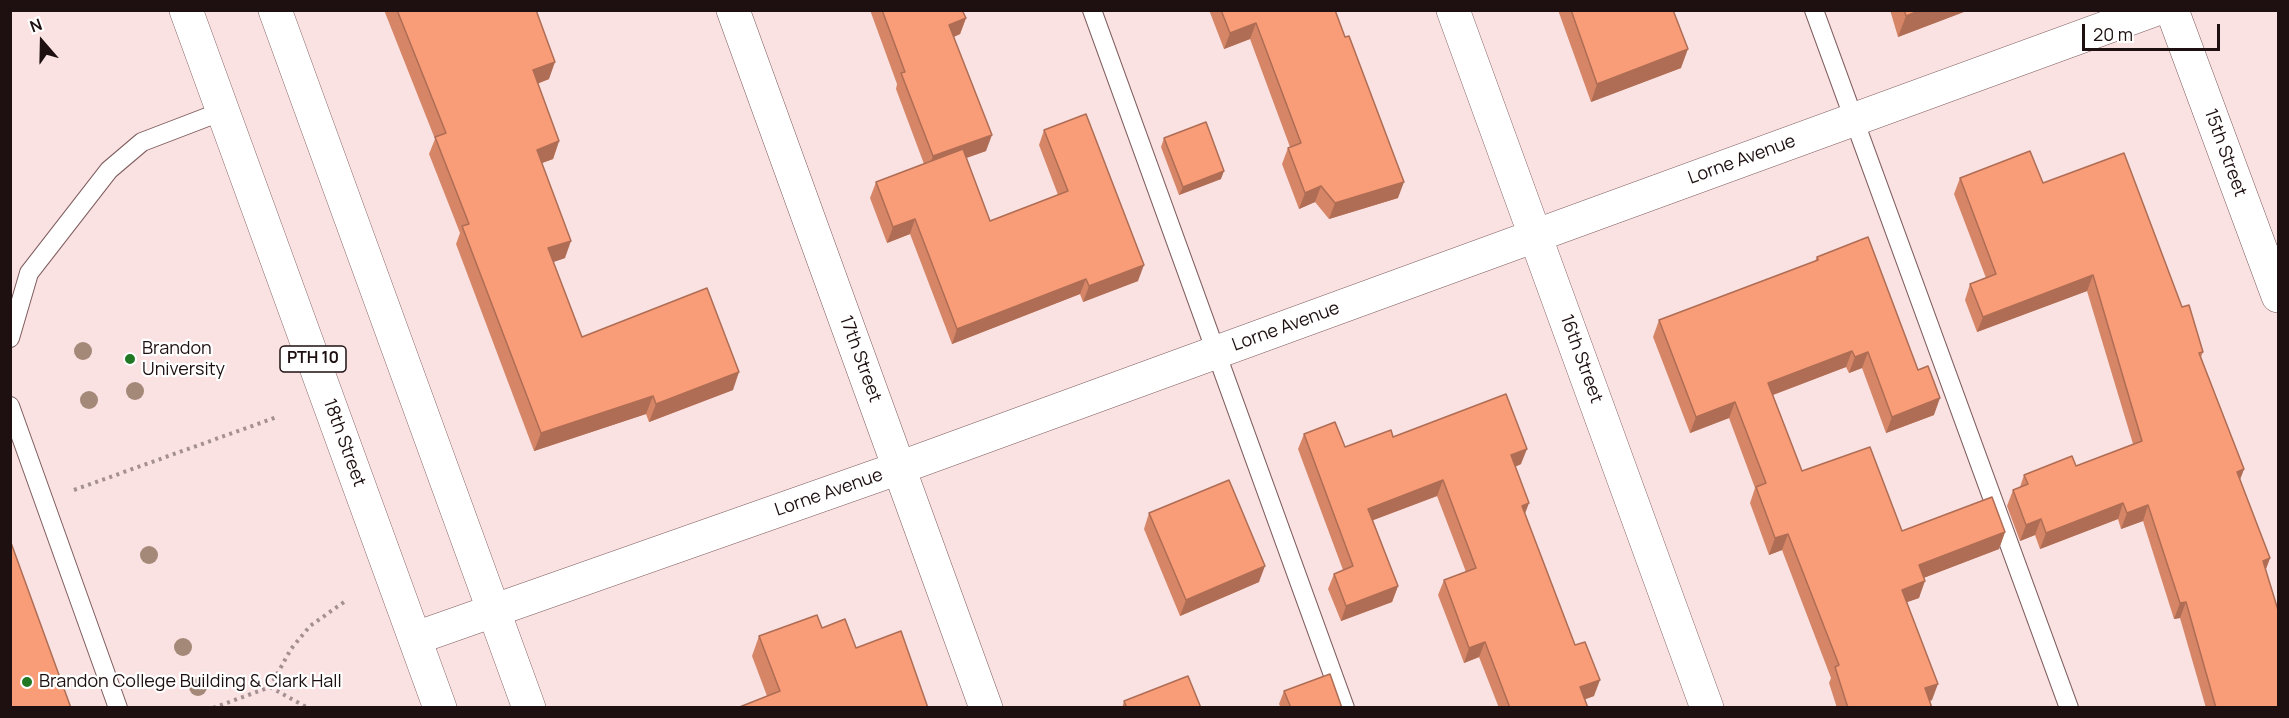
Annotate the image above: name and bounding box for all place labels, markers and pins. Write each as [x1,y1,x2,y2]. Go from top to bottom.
place label: Brandon University [142,338,225,380]
marker: Brandon University [123,352,137,366]
place label: Brandon College Building & Clark Hall [39,671,342,693]
marker: Brandon College Building & Clark Hall [20,675,34,689]

